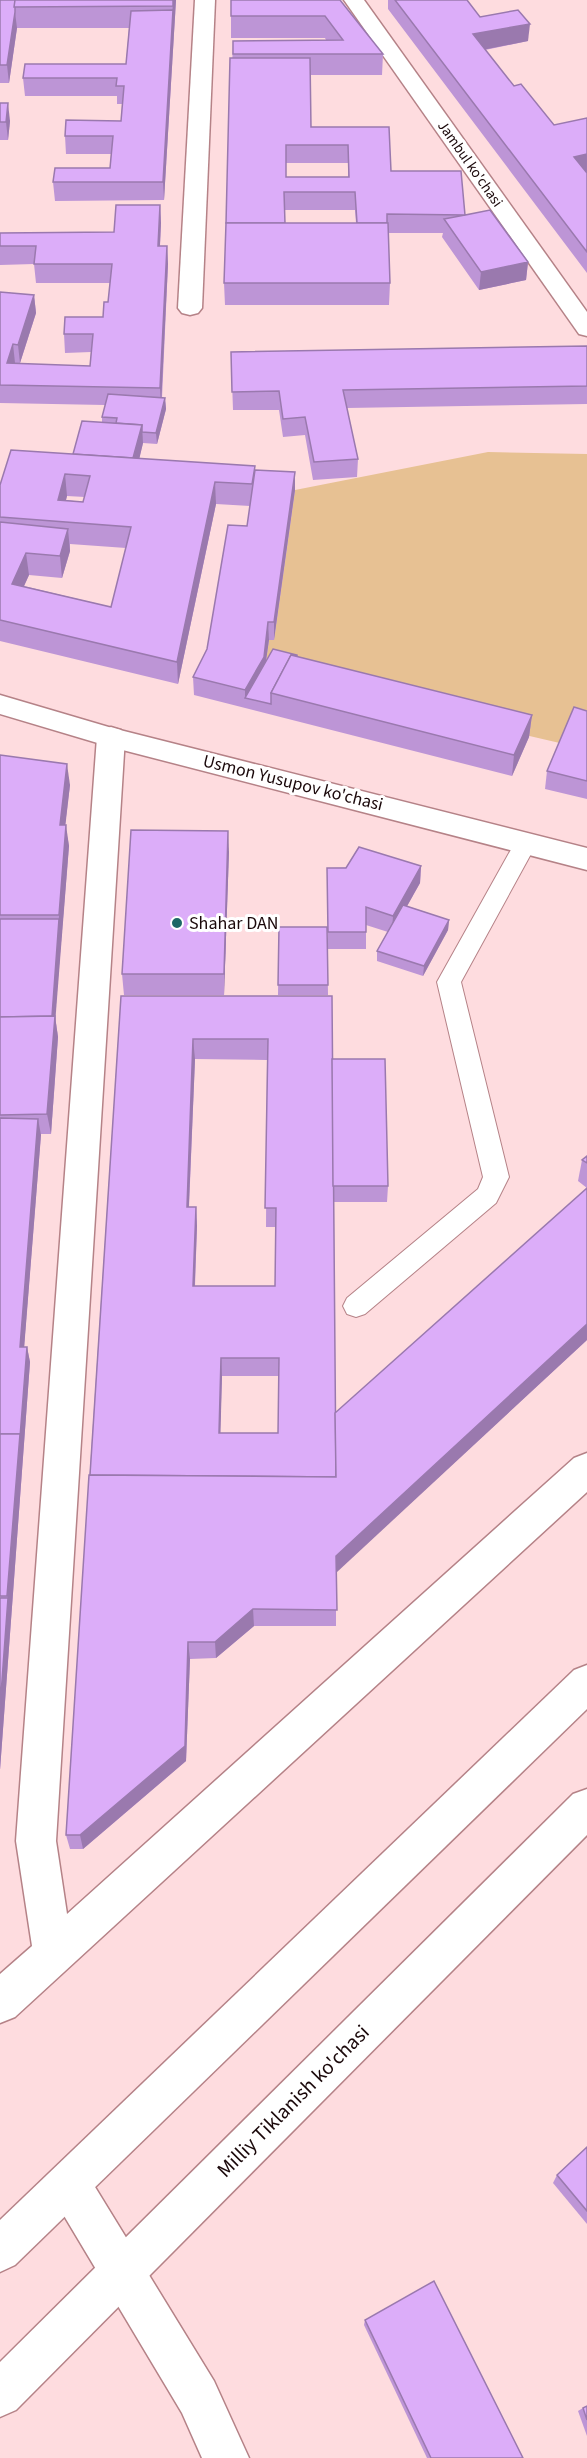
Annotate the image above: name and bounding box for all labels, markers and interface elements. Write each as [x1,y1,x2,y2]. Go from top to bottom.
street label: Jambul ko'chasi [432,117,508,211]
street label: Usmon Yusupov ko'chasi [200,749,386,817]
place label: Shahar DAN [189,911,279,936]
marker: Shahar DAN [170,916,184,930]
street label: Milliy Tiklanish ko'chasi [210,2018,376,2184]

